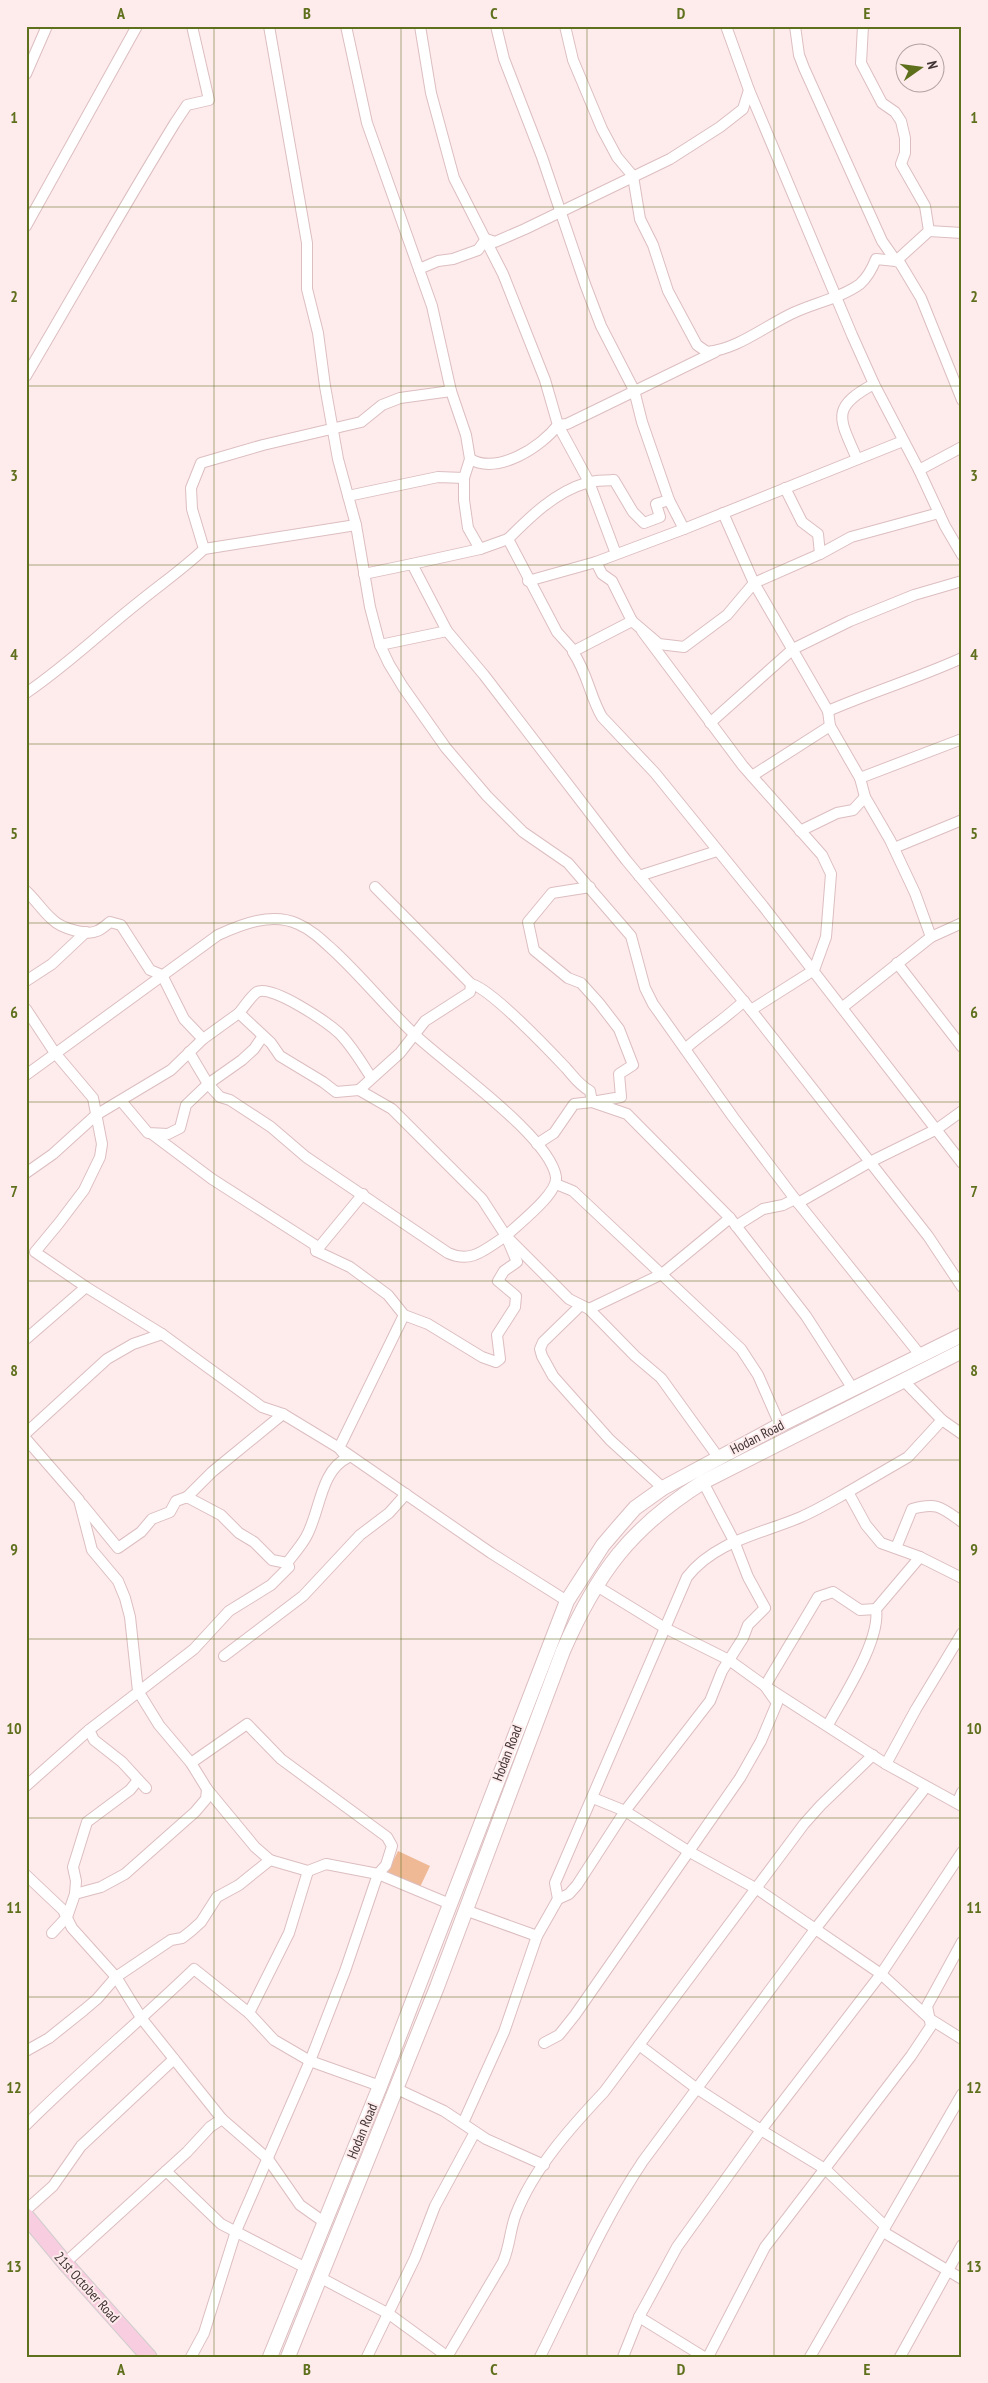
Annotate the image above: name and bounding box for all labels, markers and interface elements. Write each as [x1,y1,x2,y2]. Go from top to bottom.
text: A [116,3,126,23]
text: B [303,3,311,23]
text: C [490,3,498,23]
text: D [677,3,686,23]
text: E [864,3,871,23]
north arrow [896,42,946,92]
text: N [923,59,942,71]
text: 1 [10,107,18,127]
text: 1 [970,107,978,127]
text: 2 [10,286,18,306]
text: 2 [970,286,978,306]
text: 3 [10,465,18,485]
text: 3 [970,465,978,485]
text: 4 [10,644,18,664]
text: 4 [970,644,978,664]
text: 5 [10,823,18,843]
text: 5 [970,823,978,843]
text: 6 [10,1002,18,1022]
text: 6 [970,1002,978,1022]
text: 7 [10,1181,18,1201]
text: 7 [970,1181,978,1201]
text: 8 [10,1360,18,1380]
text: 8 [970,1360,978,1380]
street label: Hodan Road [727,1416,787,1458]
text: 9 [10,1539,18,1559]
text: 9 [970,1539,978,1559]
text: 10 [6,1718,22,1738]
text: 10 [966,1718,982,1738]
street label: Hodan Road [488,1723,526,1783]
text: 11 [6,1897,22,1917]
text: 11 [966,1897,982,1917]
text: 12 [6,2077,22,2097]
text: 12 [966,2077,982,2097]
street label: Hodan Road [343,2101,381,2161]
street label: 21st October Road [50,2248,124,2326]
text: 13 [6,2256,22,2276]
text: 13 [966,2256,982,2276]
text: A [116,2359,126,2379]
text: B [303,2359,311,2379]
text: C [490,2359,498,2379]
text: D [677,2359,686,2379]
text: E [864,2359,871,2379]

